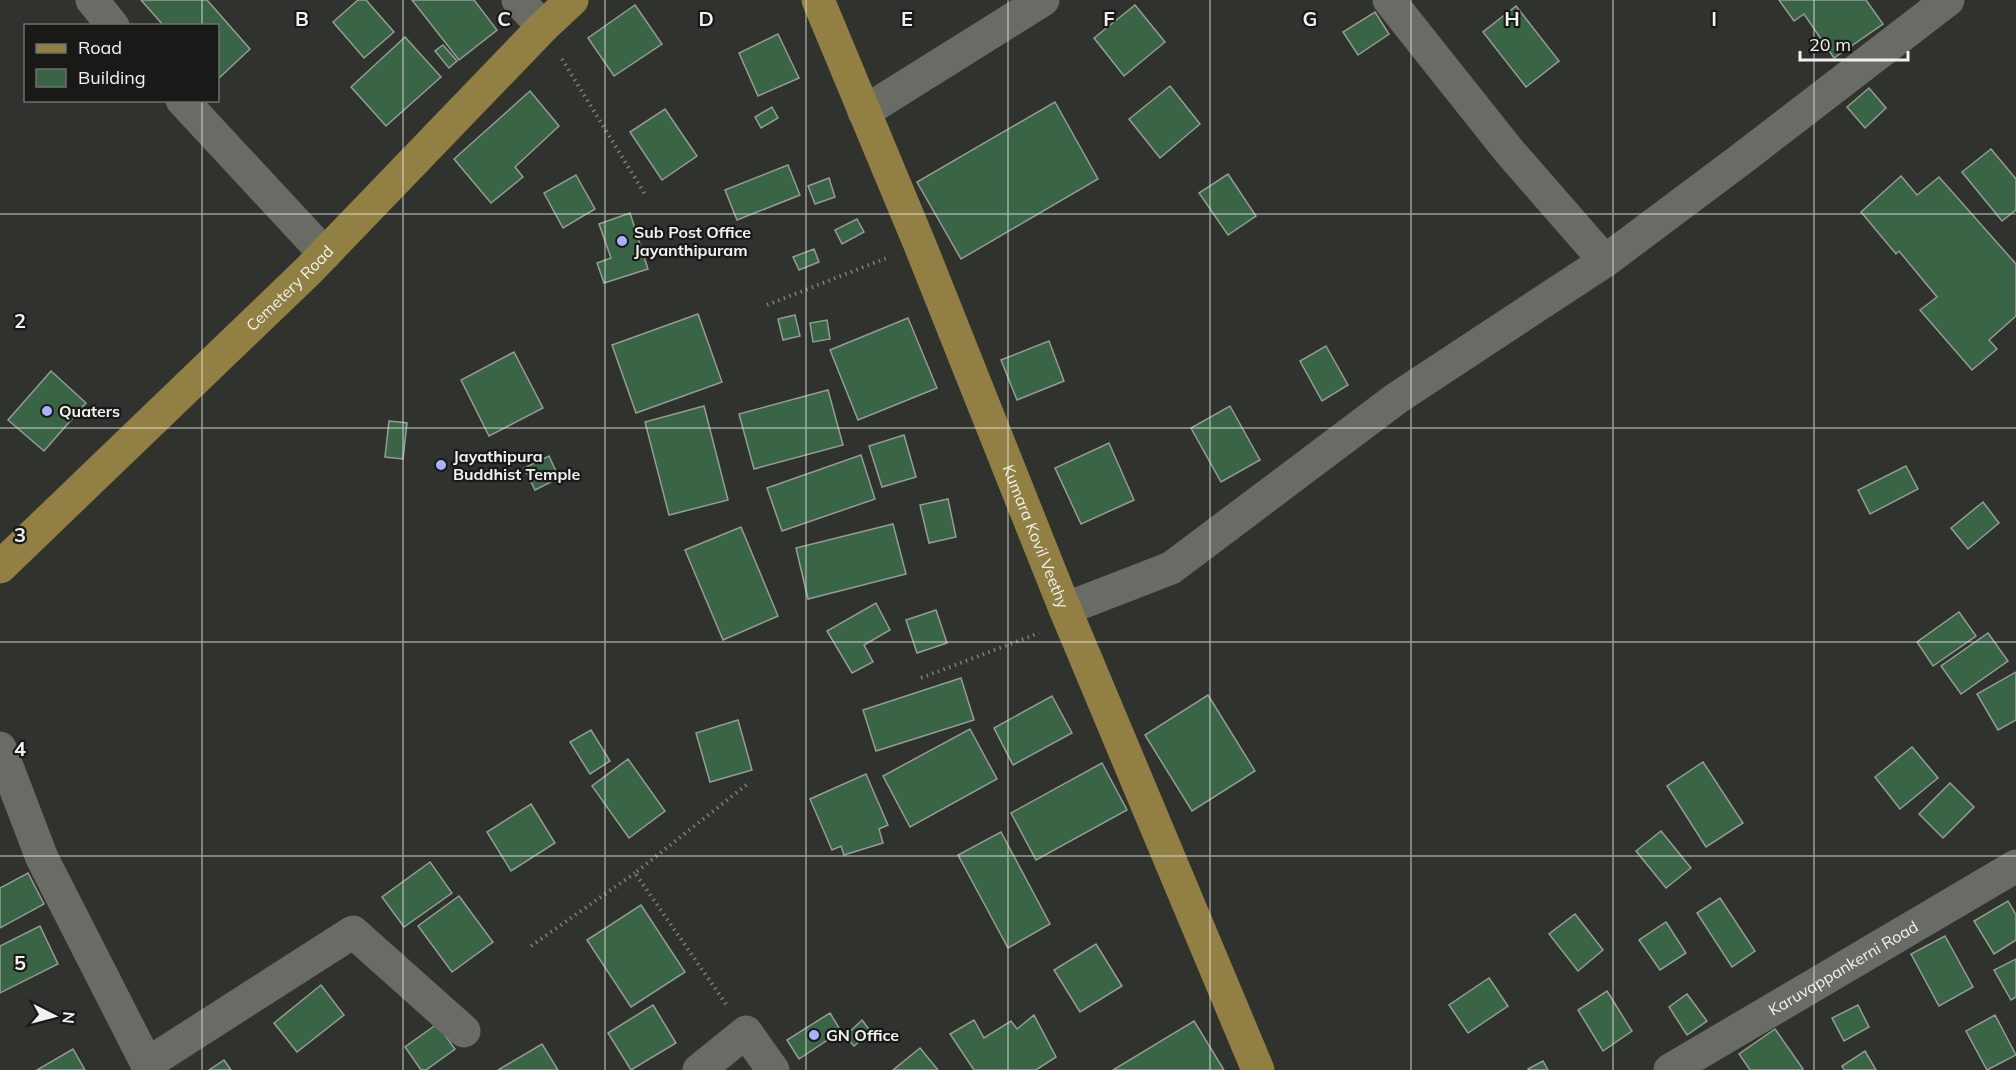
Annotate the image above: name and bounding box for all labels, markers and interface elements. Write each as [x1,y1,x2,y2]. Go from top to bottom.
text: B [295,6,309,31]
text: C [497,6,511,31]
text: D [698,6,714,31]
text: E [901,6,913,31]
text: F [1103,6,1115,31]
text: G [1303,6,1317,31]
text: H [1504,6,1520,31]
text: I [1711,6,1717,31]
legend [24,24,219,102]
scale bar [1800,24,1908,62]
text: 20 m [1809,33,1851,56]
text: Road [78,36,122,59]
text: Building [78,66,146,89]
place label: Sub Post Office Jayanthipuram [634,222,751,260]
marker: Sub Post Office Jayanthipuram [615,234,629,248]
street label: Cemetery Road [242,241,337,335]
text: 2 [14,308,26,333]
place label: Quaters [59,401,120,421]
marker: Quaters [40,404,54,418]
place label: Jayathipura Buddhist Temple [453,446,581,484]
marker: Jayathipura Buddhist Temple [434,458,448,472]
street label: Kumara Kovil Veethy [998,462,1074,611]
text: 3 [14,522,26,547]
text: 4 [14,736,26,761]
street label: Karuvappankerni Road [1765,916,1922,1020]
text: 5 [14,950,26,975]
north arrow [24,986,84,1046]
text: N [58,1011,79,1025]
place label: GN Office [826,1025,899,1045]
marker: GN Office [807,1028,821,1042]

